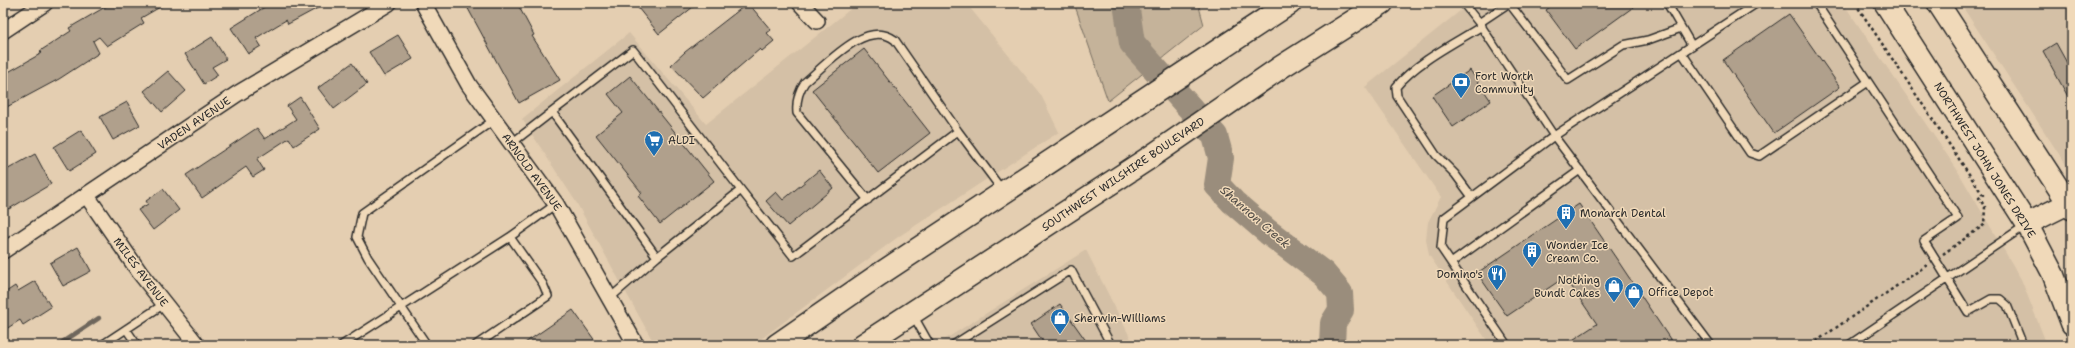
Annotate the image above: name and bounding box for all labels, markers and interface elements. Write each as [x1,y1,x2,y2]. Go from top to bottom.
place label: Fort Worth Community [1475,69,1534,97]
bank icon: Fort Worth Community [1450,71,1472,99]
street label: NORTHWEST JOHN JONES DRIVE [1930,80,2039,241]
street label: VADEN AVENUE [155,93,234,153]
street label: SOUTHWEST WILSHIRE BOULEVARD [1039,114,1208,235]
supermarket icon: ALDI [643,129,665,157]
street label: ARNOLD AVENUE [498,130,565,214]
place label: ALDI [668,133,695,148]
water label: Shannon Creek [1217,182,1293,252]
building icon: Monarch Dental [1555,202,1577,230]
place label: Monarch Dental [1580,206,1666,221]
street label: MILES AVENUE [110,235,172,310]
place label: Wonder Ice Cream Co. [1546,238,1609,266]
building icon: Wonder Ice Cream Co. [1521,240,1543,268]
restaurant icon: Domino's [1486,263,1508,291]
place label: Domino's [1436,267,1483,282]
place label: Nothing Bundt Cakes [1534,273,1600,301]
shop icon: Nothing Bundt Cakes [1603,275,1625,303]
shop icon: Office Depot [1623,281,1645,309]
place label: Office Depot [1648,285,1714,300]
shop icon: Sherwin-Williams [1049,307,1071,335]
place label: Sherwin-Williams [1074,311,1166,326]

